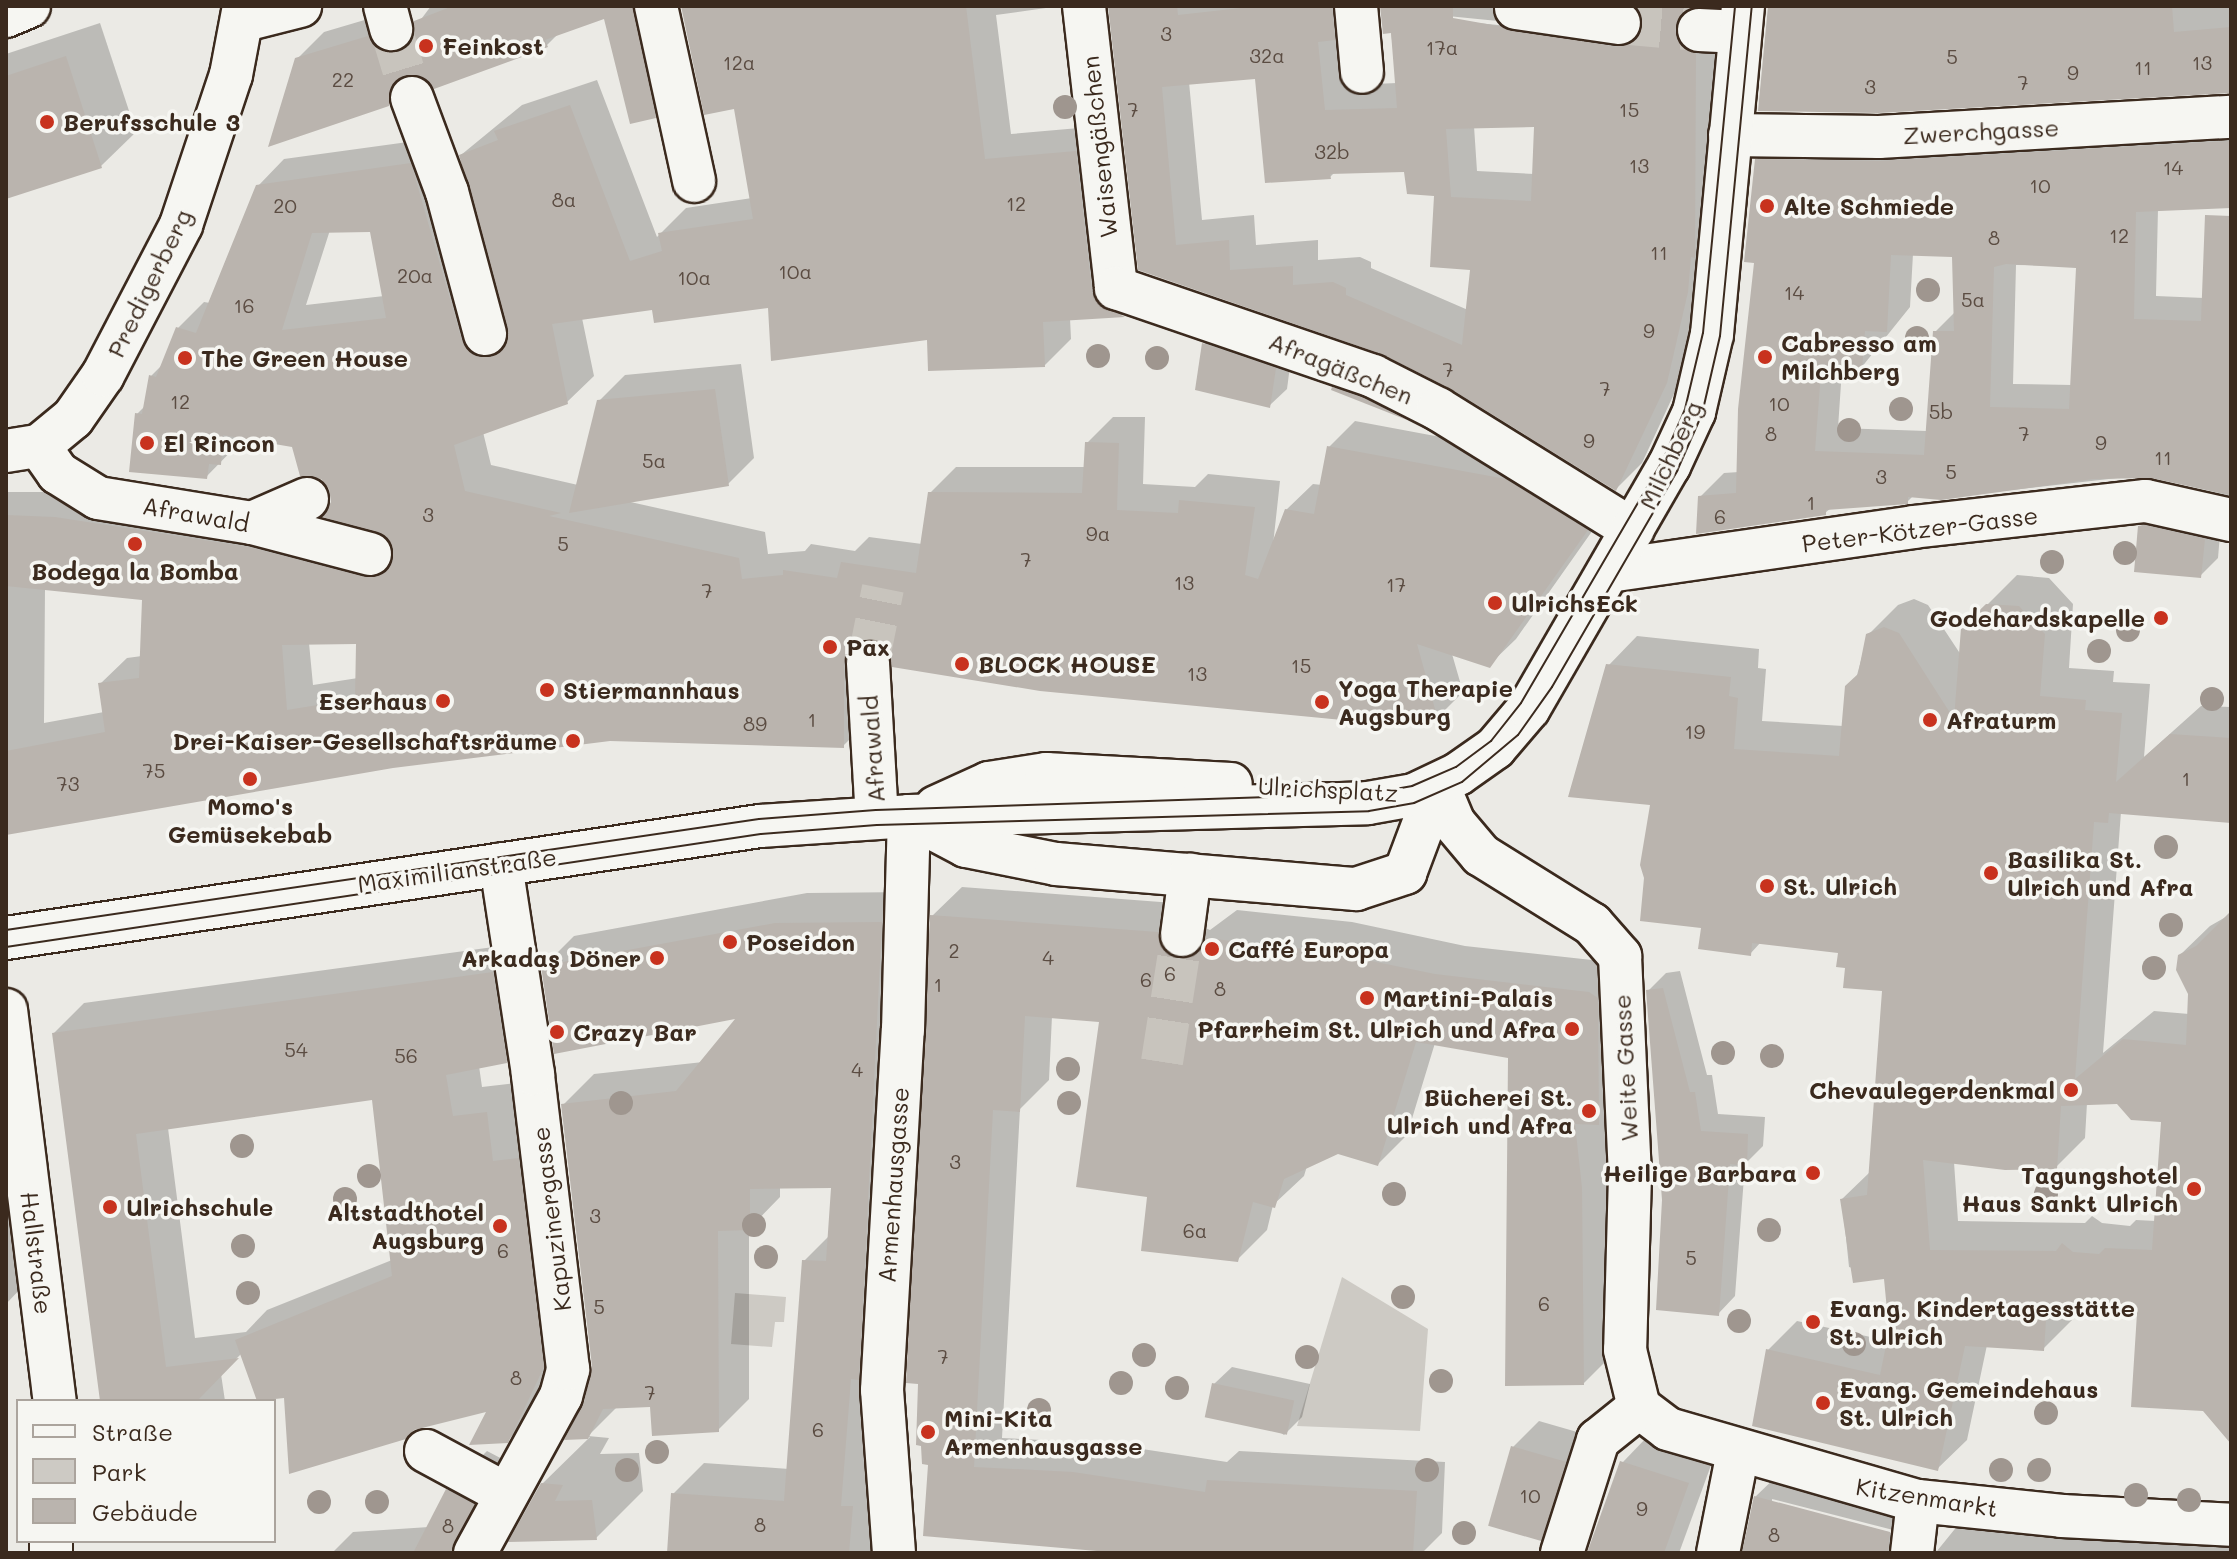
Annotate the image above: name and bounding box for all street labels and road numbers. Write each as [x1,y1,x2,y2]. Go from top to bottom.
street label: Waisengäßchen [1075,54,1123,240]
street label: Zwerchgasse [1902,113,2060,149]
street label: Predigerberg [101,204,197,362]
street label: Afragäßchen [1265,326,1417,410]
street label: Milchberg [1632,396,1708,514]
street label: Afrawald [140,490,252,538]
street label: Peter-Kötzer-Gasse [1800,500,2040,558]
street label: Afrawald [854,694,890,804]
street label: Ulrichsplatz [1257,771,1399,807]
street label: Maximilianstraße [355,842,559,898]
street label: Weite Gasse [1607,994,1643,1142]
street label: Armenhausgasse [872,1086,914,1284]
street label: Kapuzinergasse [525,1125,577,1313]
street label: Hallstraße [15,1190,59,1316]
street label: Kitzenmarkt [1854,1472,2000,1522]

